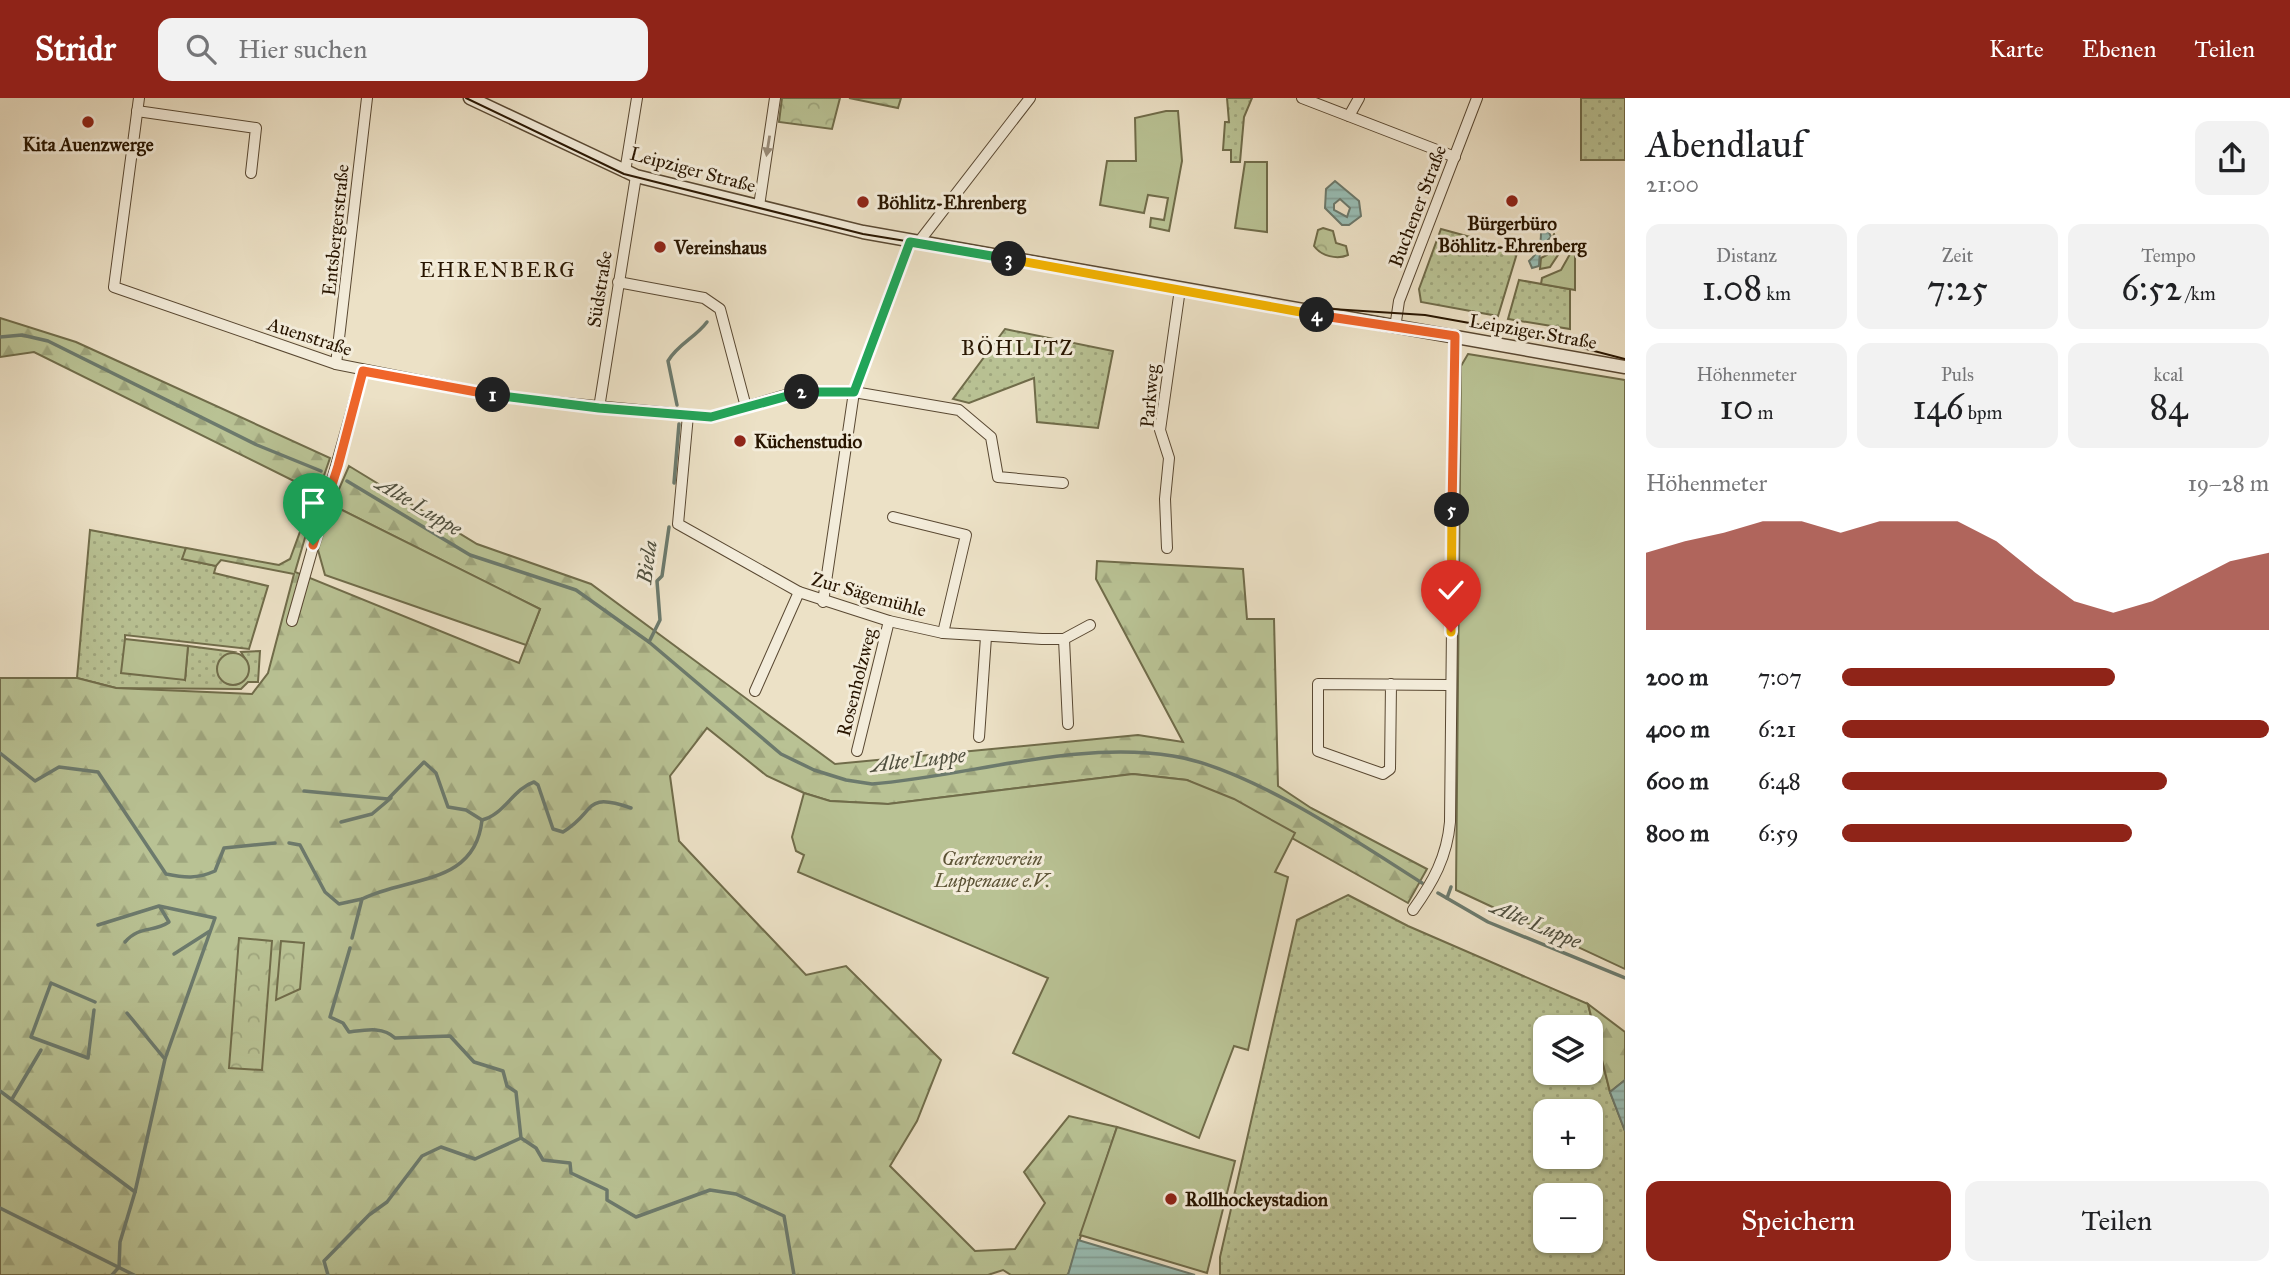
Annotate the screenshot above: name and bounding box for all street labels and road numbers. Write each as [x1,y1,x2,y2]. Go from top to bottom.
street label: Leipziger Straße [627,142,758,198]
street label: Buchener Straße [1384,142,1451,271]
street label: Entsbergerstraße [317,163,355,297]
street label: Südstraße [582,249,617,329]
street label: Leipziger Straße [1467,309,1599,355]
street label: Auenstraße [264,312,355,361]
street label: Parkweg [1135,363,1165,429]
street label: Zur Sägemühle [808,567,929,623]
street label: Rosenholzweg [832,625,882,739]

